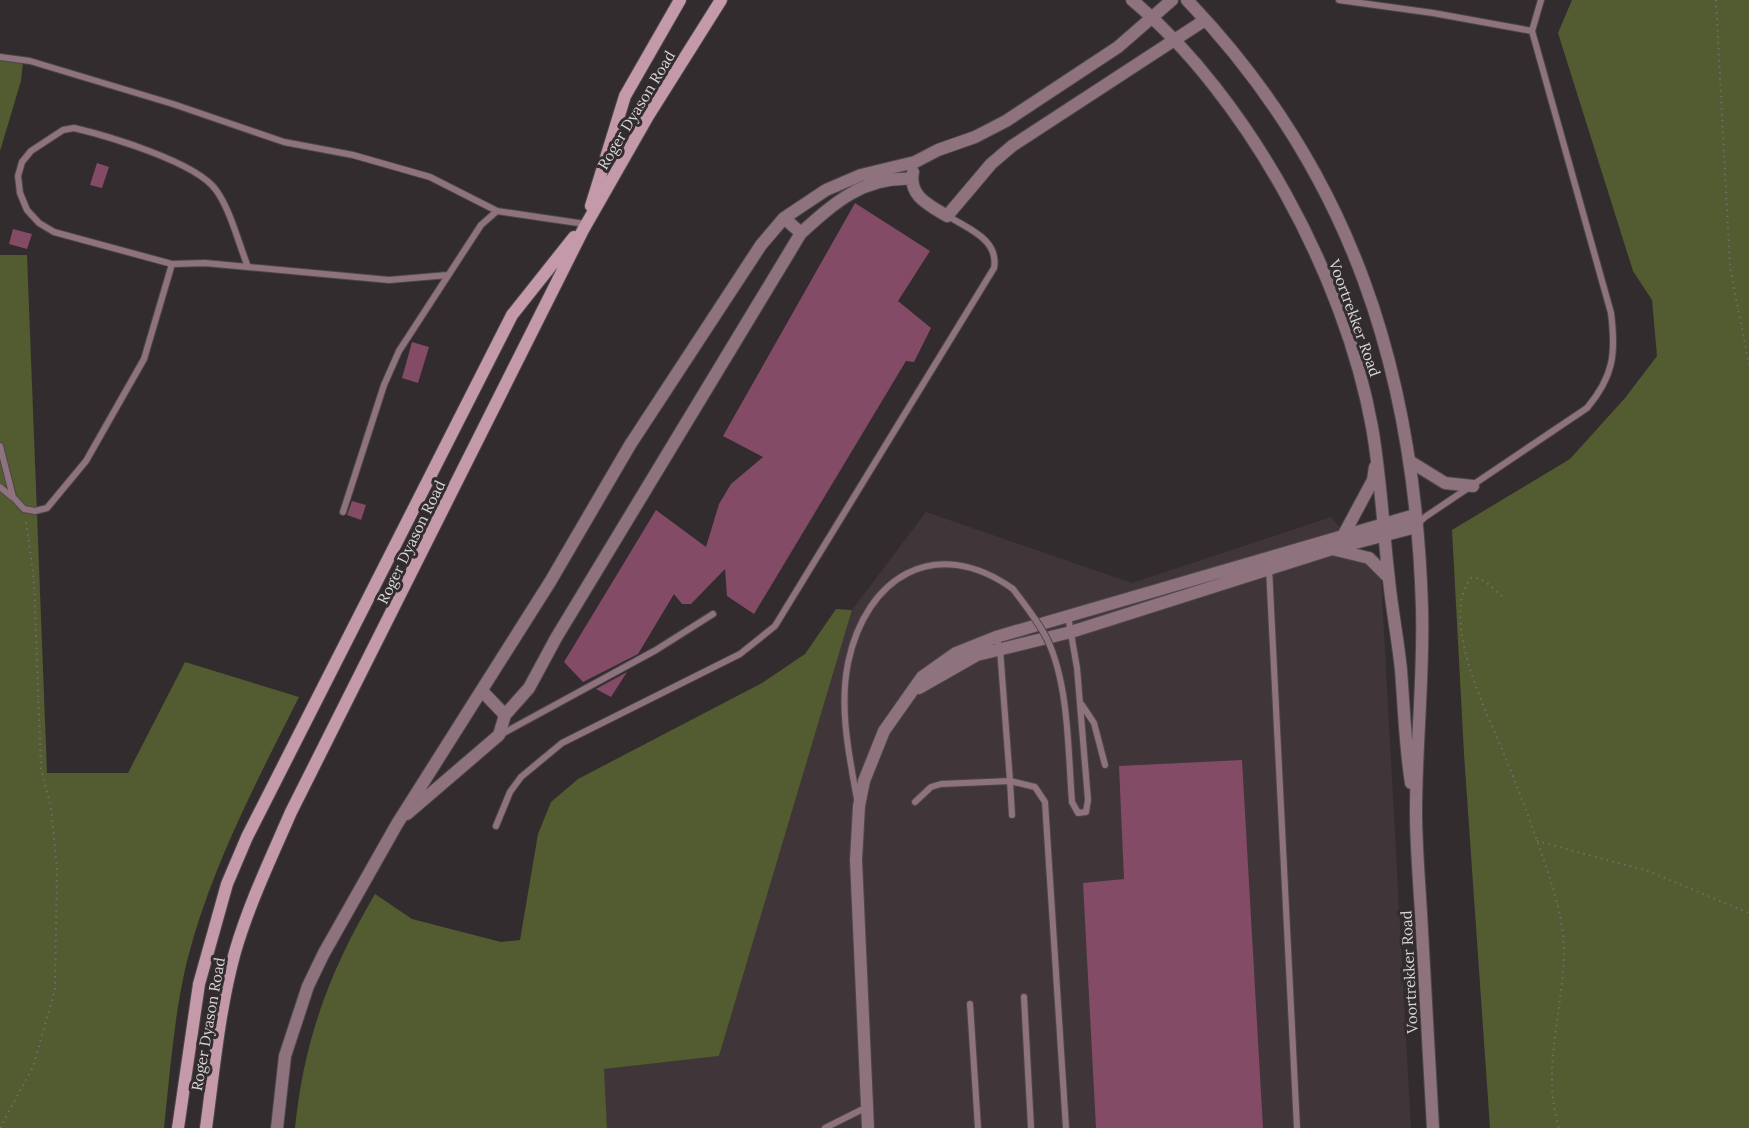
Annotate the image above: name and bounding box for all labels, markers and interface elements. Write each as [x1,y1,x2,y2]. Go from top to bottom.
street label: Roger Dyason Road [593,47,679,173]
street label: Voortrekker Road [1325,256,1385,379]
street label: Roger Dyason Road [373,477,449,607]
street label: Voortrekker Road [1396,910,1422,1035]
street label: Roger Dyason Road [187,956,229,1092]

